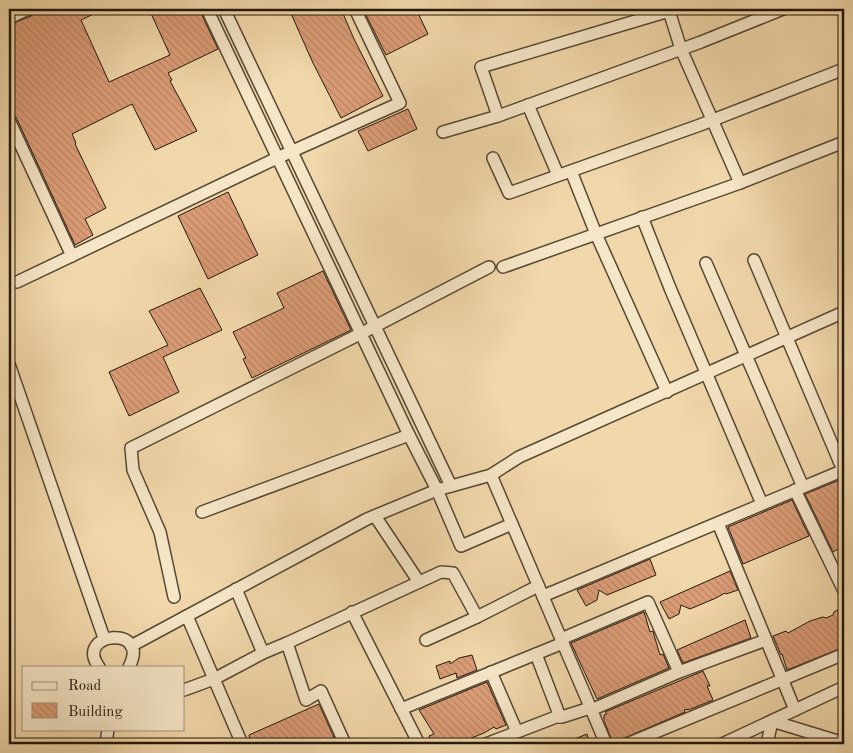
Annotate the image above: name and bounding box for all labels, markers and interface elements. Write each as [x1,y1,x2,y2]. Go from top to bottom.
legend [22,666,185,730]
text: Road [68,679,102,694]
text: Building [68,705,123,720]

